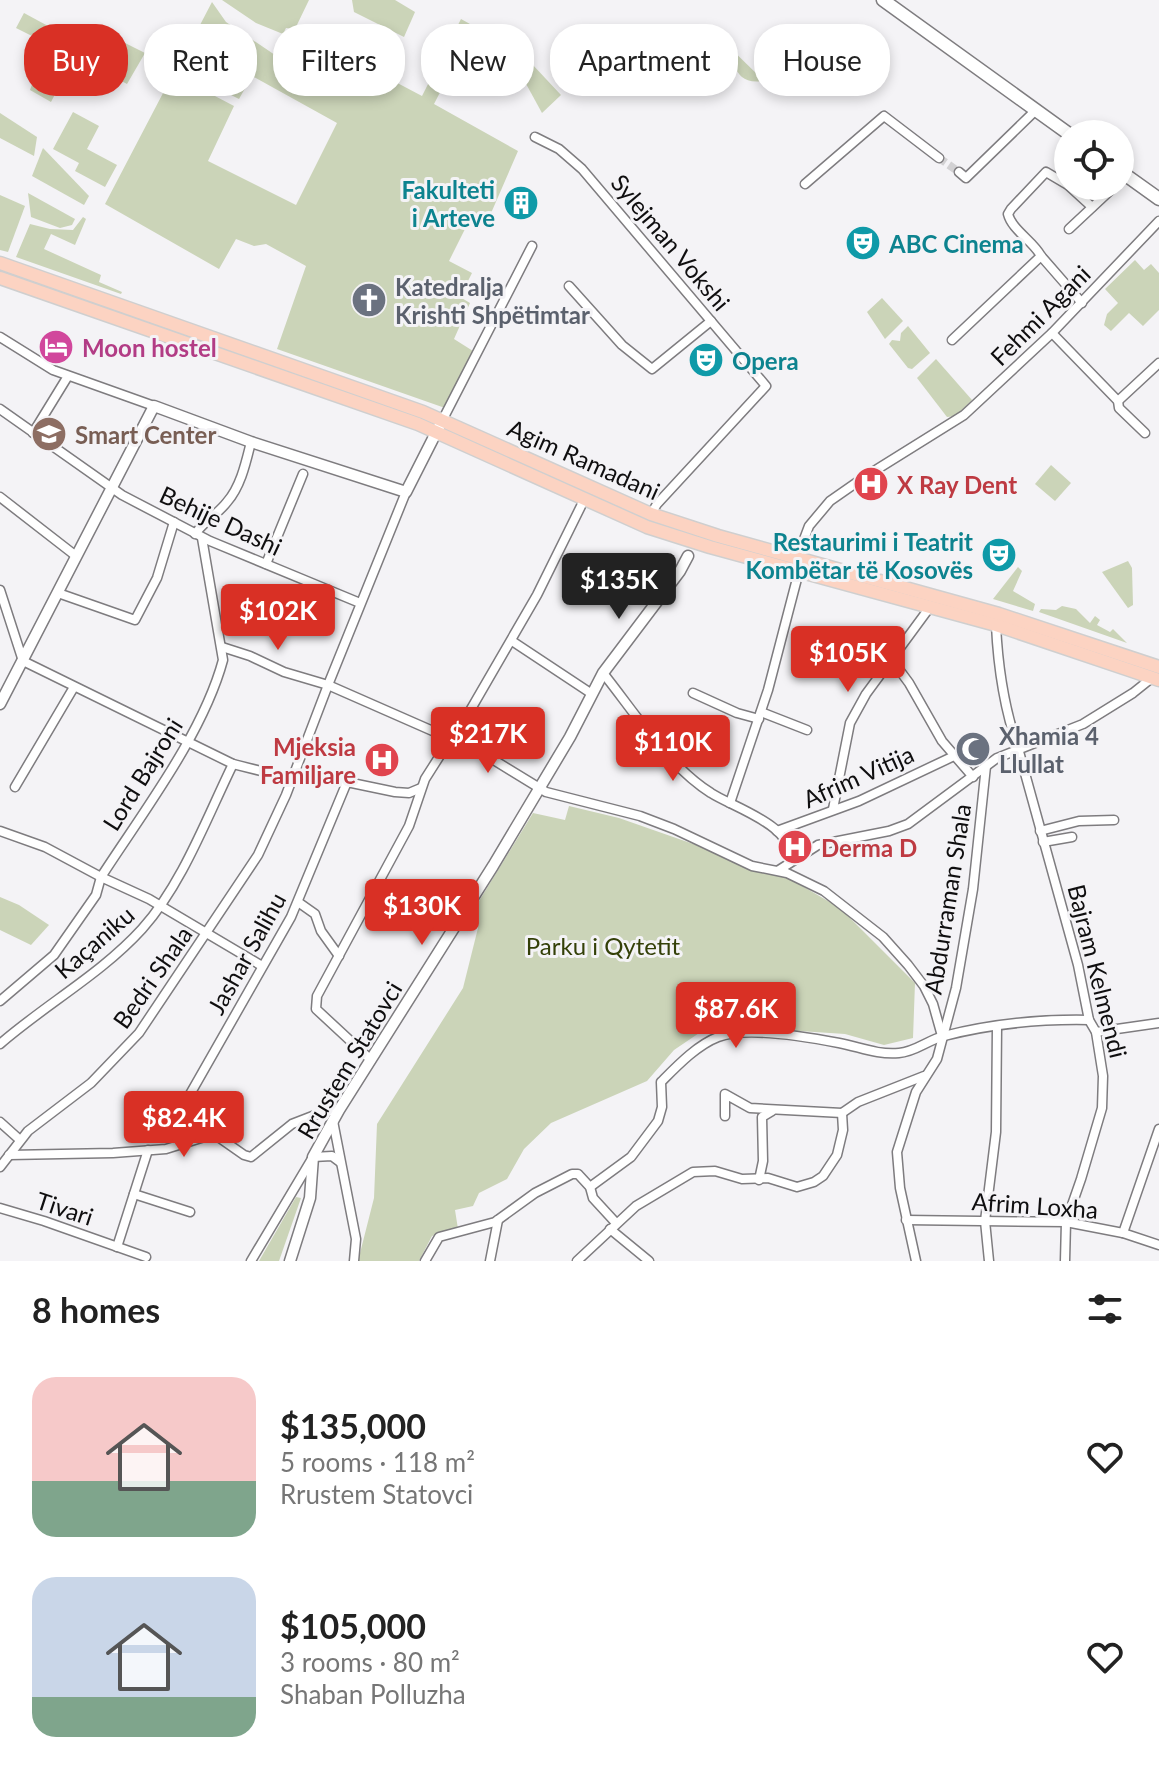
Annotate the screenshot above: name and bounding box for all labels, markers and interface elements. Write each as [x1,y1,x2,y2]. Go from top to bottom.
chip: Buy [24,24,128,96]
chip: Rent [144,24,257,96]
chip: Filters [273,24,405,96]
chip: New [421,24,534,96]
chip: Apartment [550,24,738,96]
chip: House [754,24,890,96]
map controls [1054,120,1134,200]
button: locate [1054,120,1134,200]
street label: Sylejman Vokshi [606,168,736,316]
place label: Fakulteti i Arteve [402,175,495,232]
building icon: Fakulteti i Arteve [502,184,540,222]
theatre icon: ABC Cinema [844,224,882,262]
place label: ABC Cinema [888,229,1024,258]
street label: Fehmi Agani [984,259,1096,371]
place label: Katedralja Krishti Shpëtimtar [395,272,590,329]
church icon: Katedralja Krishti Shpëtimtar [350,281,388,319]
hotel icon: Moon hostel [37,328,75,366]
place label: Moon hostel [82,333,217,362]
theatre icon: Opera [687,341,725,379]
place label: Opera [732,346,799,375]
street label: Agim Ramadani [503,413,665,505]
school or university icon: Smart Center [30,415,68,453]
place label: Smart Center [75,420,216,449]
hospital icon: X Ray Dent [852,465,890,503]
place label: X Ray Dent [897,470,1017,499]
street label: Behije Dashi [155,479,287,561]
place label: Restaurimi i Teatrit Kombëtar të Kosovës [745,527,973,584]
theatre icon: Restaurimi i Teatrit Kombëtar të Kosovës [980,536,1018,574]
pin: $135K [563,553,675,621]
text: $135K [580,563,658,595]
pin: $102K [222,584,334,652]
text: $102K [239,594,317,626]
pin: $105K [792,626,904,694]
text: $105K [809,636,887,668]
pin: $217K [432,707,544,775]
street label: Lord Bajroni [96,712,188,836]
pin: $110K [617,715,729,783]
text: $217K [449,717,527,749]
place label: Xhamia 4 Llullat [999,721,1099,778]
text: $110K [634,725,712,757]
mosque icon: Xhamia 4 Llullat [954,730,992,768]
place label: Mjeksia Familjare [260,732,356,789]
street label: Afrim Vitija [798,739,918,813]
hospital icon: Mjeksia Familjare [363,741,401,779]
street label: Abdurraman Shala [918,802,976,996]
hospital icon: Derma D [776,828,814,866]
place label: Derma D [821,833,917,862]
pin: $130K [366,879,478,947]
street label: Bajram Kelmendi [1062,881,1134,1061]
street label: Jashar Salihu [201,887,291,1019]
text: $130K [383,889,461,921]
street label: Kaçaniku [48,900,140,984]
street label: Bedri Shala [106,920,198,1034]
park label: Parku i Qytetit [526,931,681,960]
street label: Rrustem Statovci [291,976,407,1144]
pin: $87.6K [671,982,801,1050]
text: $87.6K [694,992,778,1024]
pin: $82.4K [119,1091,249,1159]
text: $82.4K [142,1101,226,1133]
street label: Tivari [33,1185,97,1231]
street label: Afrim Loxha [971,1186,1099,1224]
icon: filters [1083,1287,1127,1331]
text: 8 homes [32,1289,160,1330]
text: $135,000 [280,1405,426,1446]
icon: home [96,1409,192,1505]
icon: heart [1083,1435,1127,1479]
text: 5 rooms · 118 m² [280,1446,475,1478]
text: Rrustem Statovci [280,1478,473,1510]
text: $105,000 [280,1605,426,1646]
icon: home [96,1609,192,1705]
icon: heart [1083,1635,1127,1679]
text: 3 rooms · 80 m² [280,1646,460,1678]
text: Shaban Polluzha [280,1678,466,1710]

